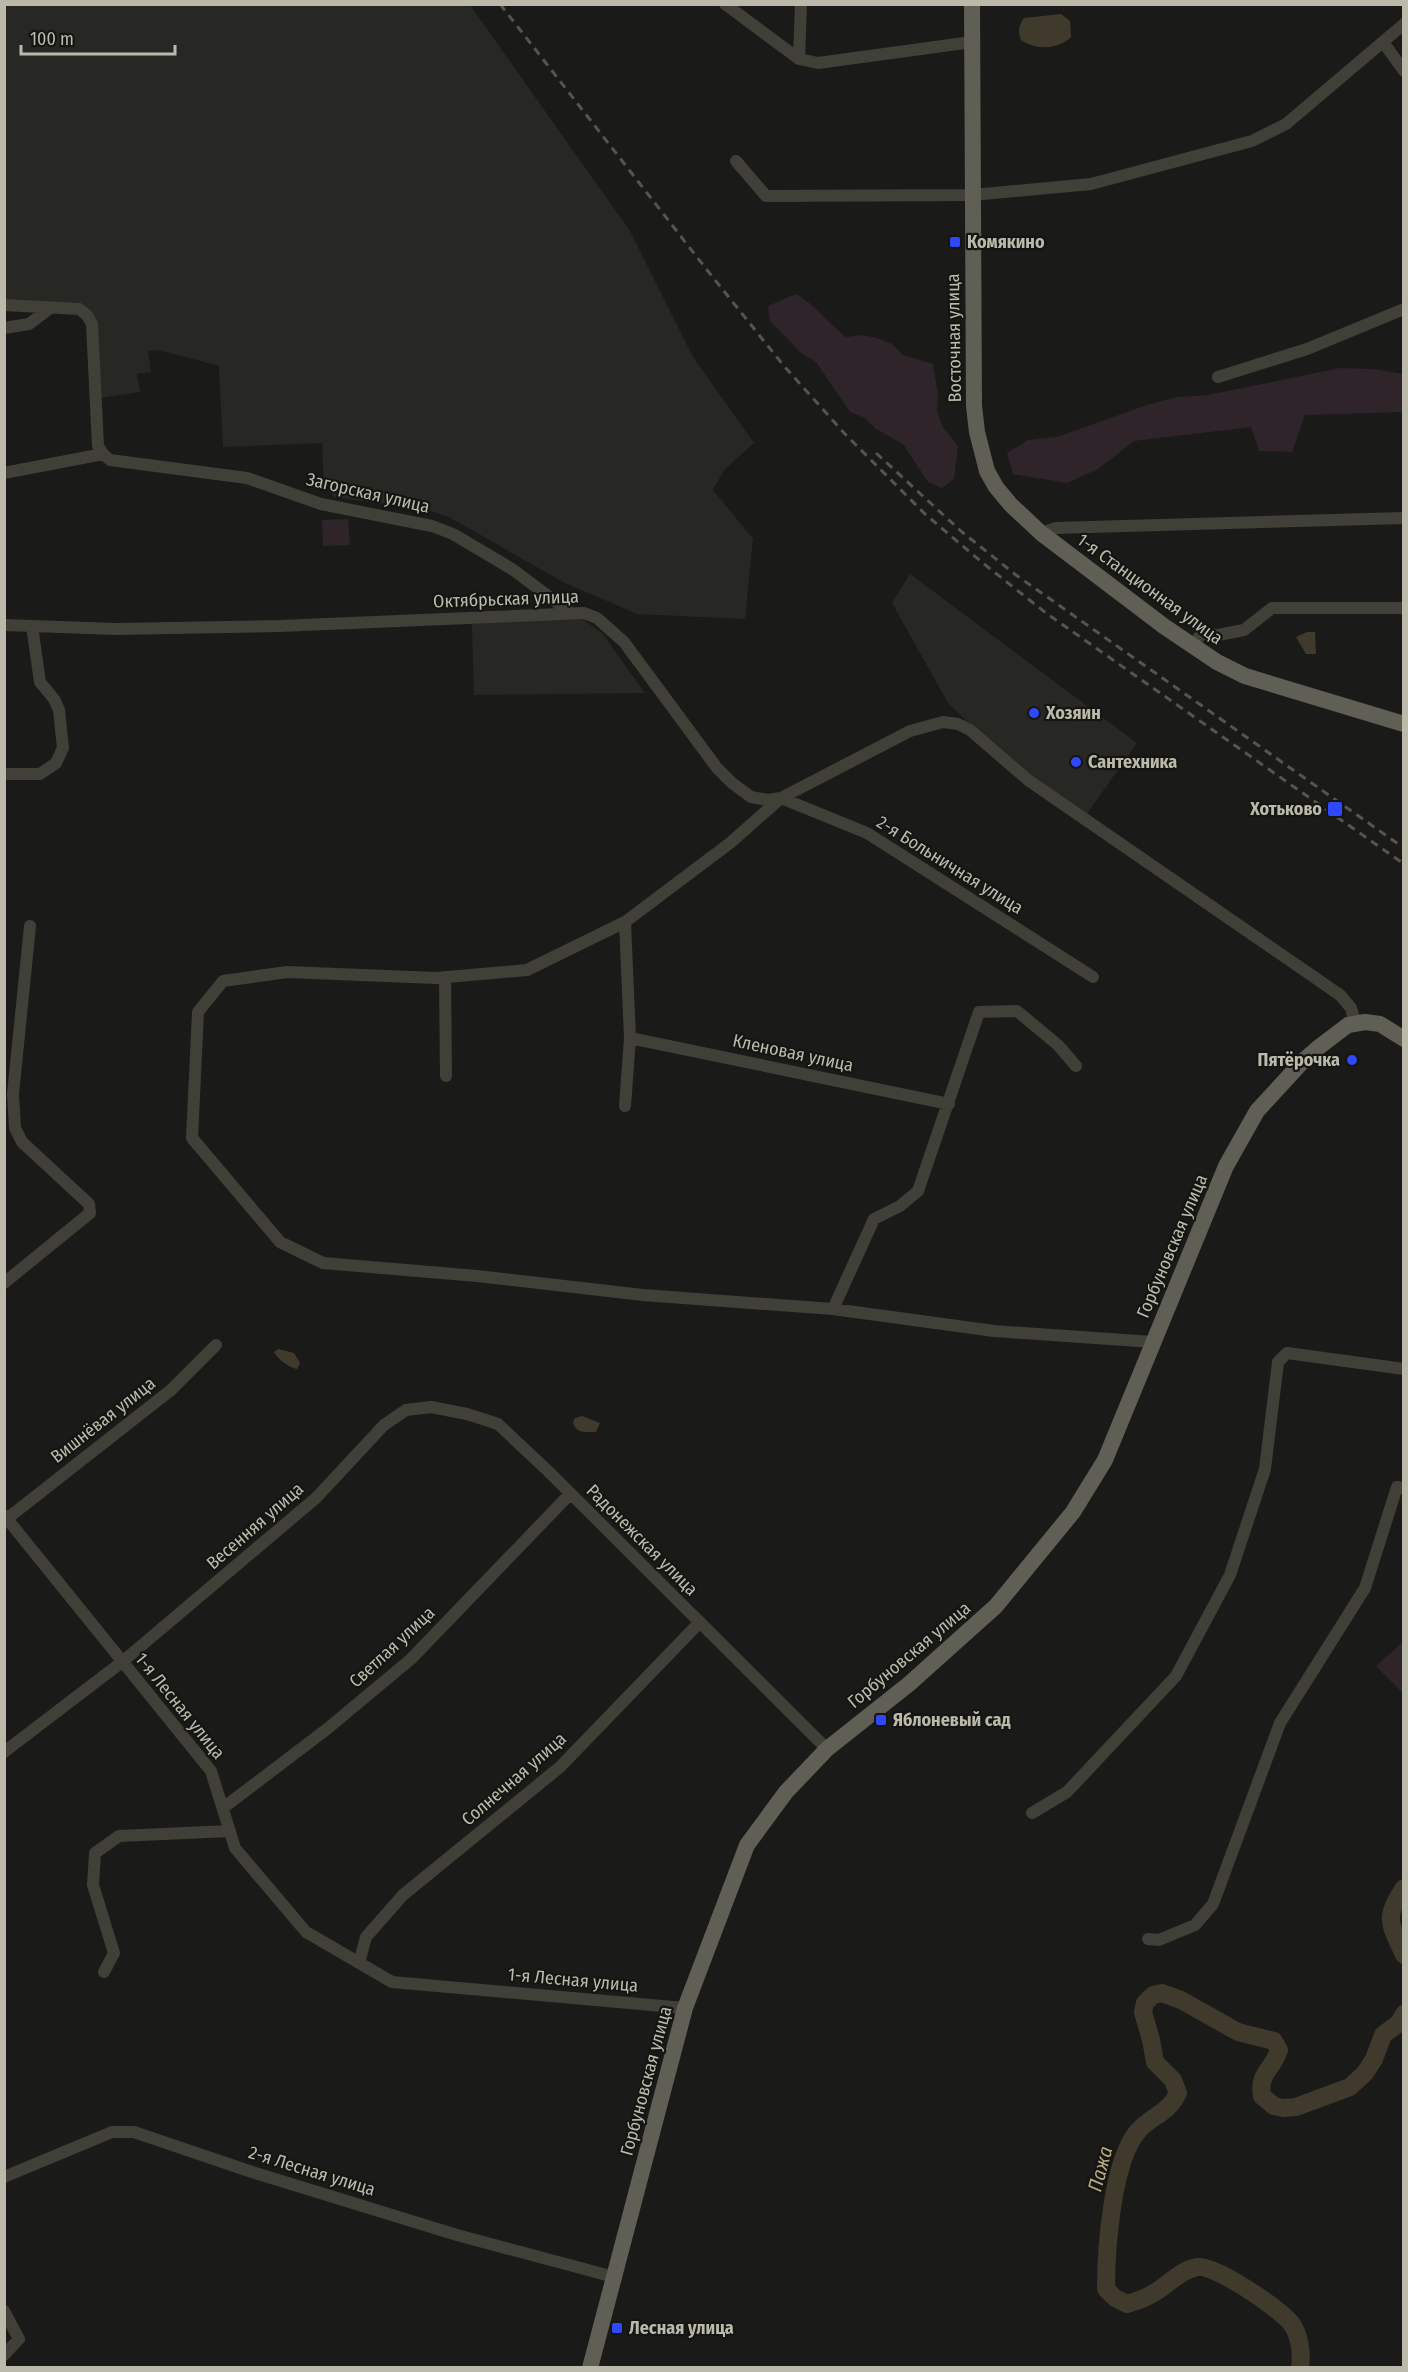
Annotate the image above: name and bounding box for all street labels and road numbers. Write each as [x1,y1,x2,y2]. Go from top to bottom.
street label: Восточная улица [942,273,966,403]
street label: Загорская улица [304,468,432,518]
street label: 1-я Станционная улица [1073,529,1227,649]
street label: Октябрьская улица [433,585,579,613]
street label: 2-я Больничная улица [873,811,1027,919]
street label: Кленовая улица [731,1029,855,1077]
street label: Горбуновская улица [1132,1171,1212,1321]
street label: Вишнёвая улица [46,1372,160,1468]
street label: Весенняя улица [202,1478,308,1574]
street label: Радонежская улица [582,1480,702,1600]
street label: Горбуновская улица [843,1597,975,1713]
street label: Светлая улица [345,1602,440,1692]
street label: 1-я Лесная улица [130,1648,230,1764]
street label: Солнечная улица [457,1727,571,1830]
street label: 1-я Лесная улица [507,1963,639,1997]
street label: Горбуновская улица [615,2004,677,2158]
street label: 2-я Лесная улица [246,2141,378,2201]

